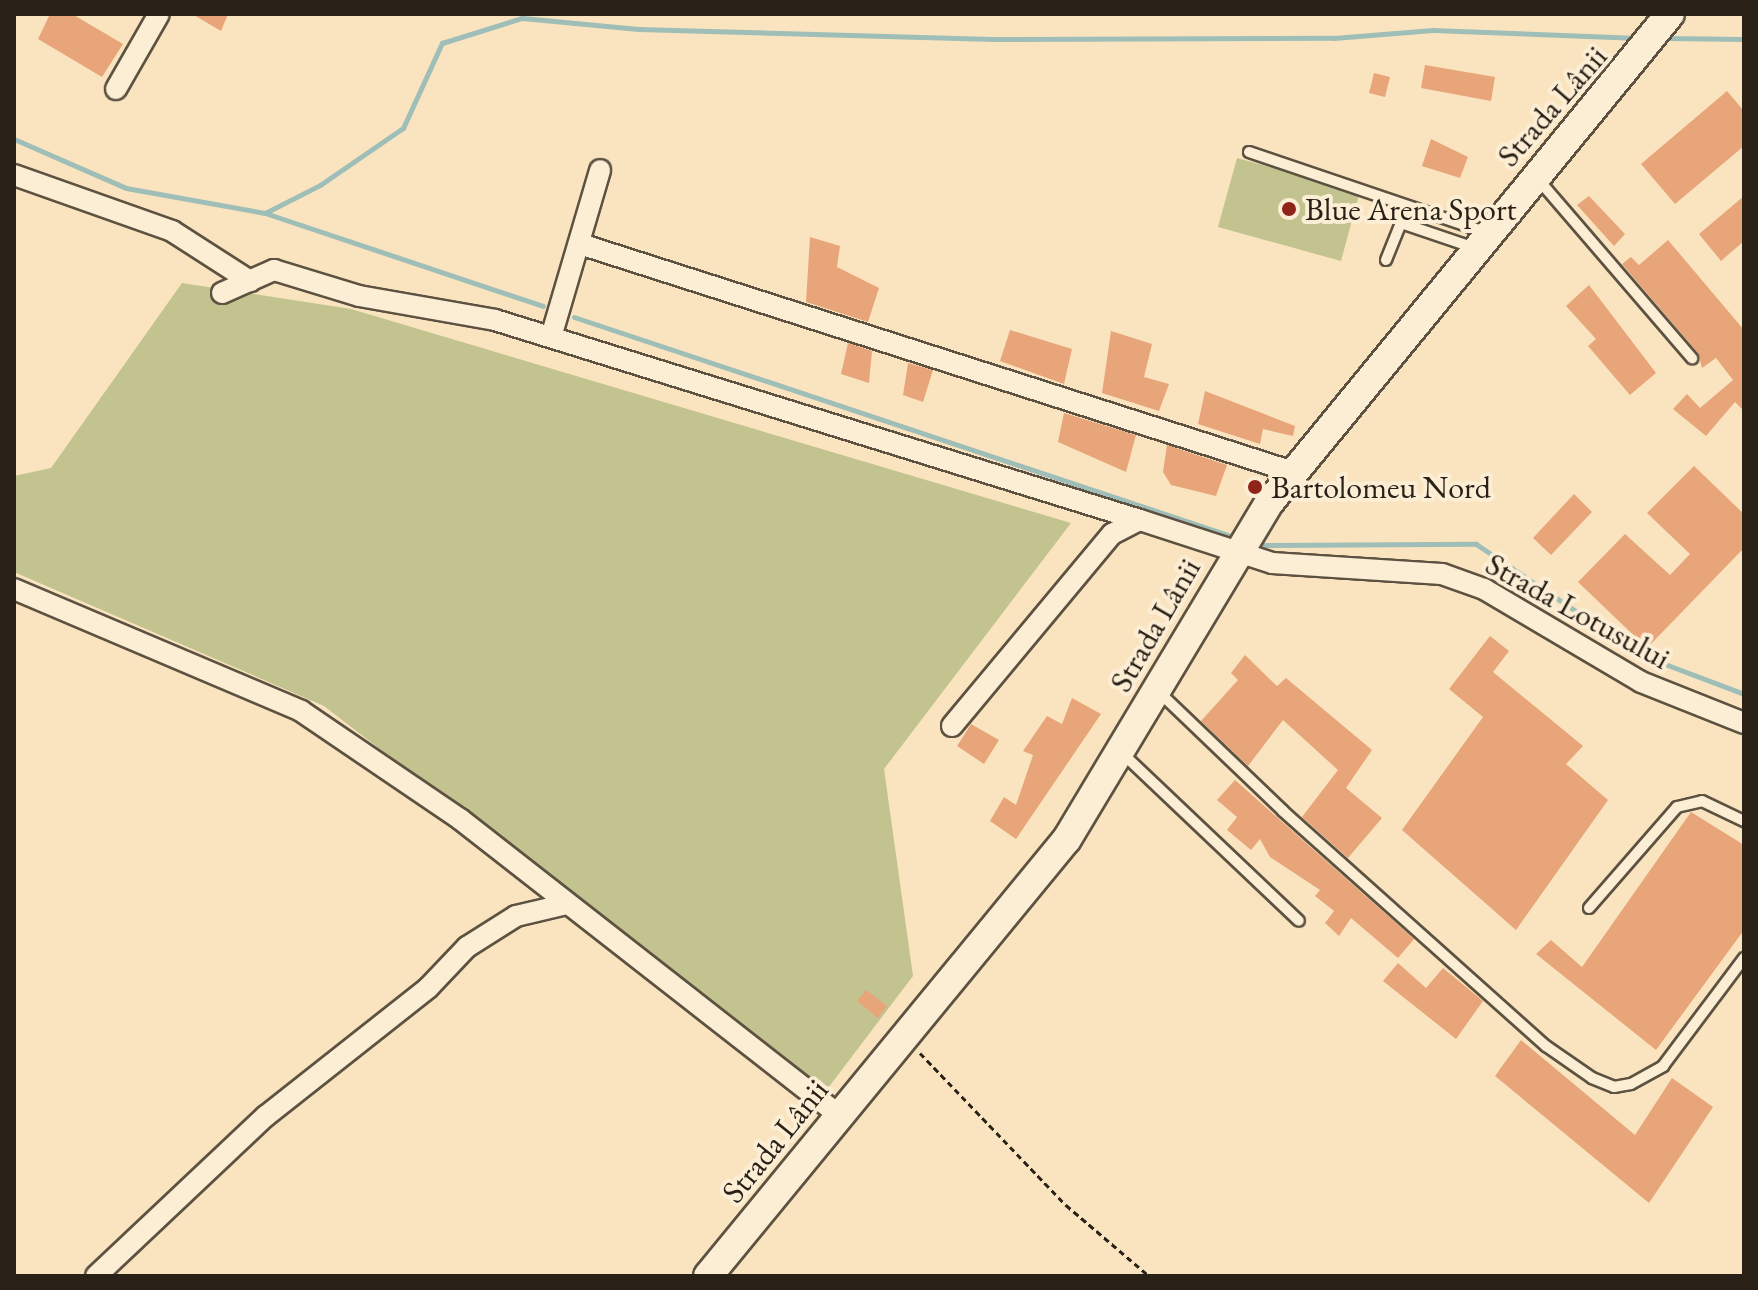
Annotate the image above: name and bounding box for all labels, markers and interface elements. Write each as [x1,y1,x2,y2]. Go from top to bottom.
street label: Strada Lânii [1489,38,1615,174]
place label: Blue Arena Sport [1305,190,1517,228]
marker: Blue Arena Sport [1280,200,1298,218]
place label: Bartolomeu Nord [1271,468,1491,506]
marker: Bartolomeu Nord [1246,478,1264,496]
street label: Strada Lotusului [1479,545,1677,677]
street label: Strada Lânii [1101,551,1209,699]
street label: Strada Lânii [714,1071,836,1211]

